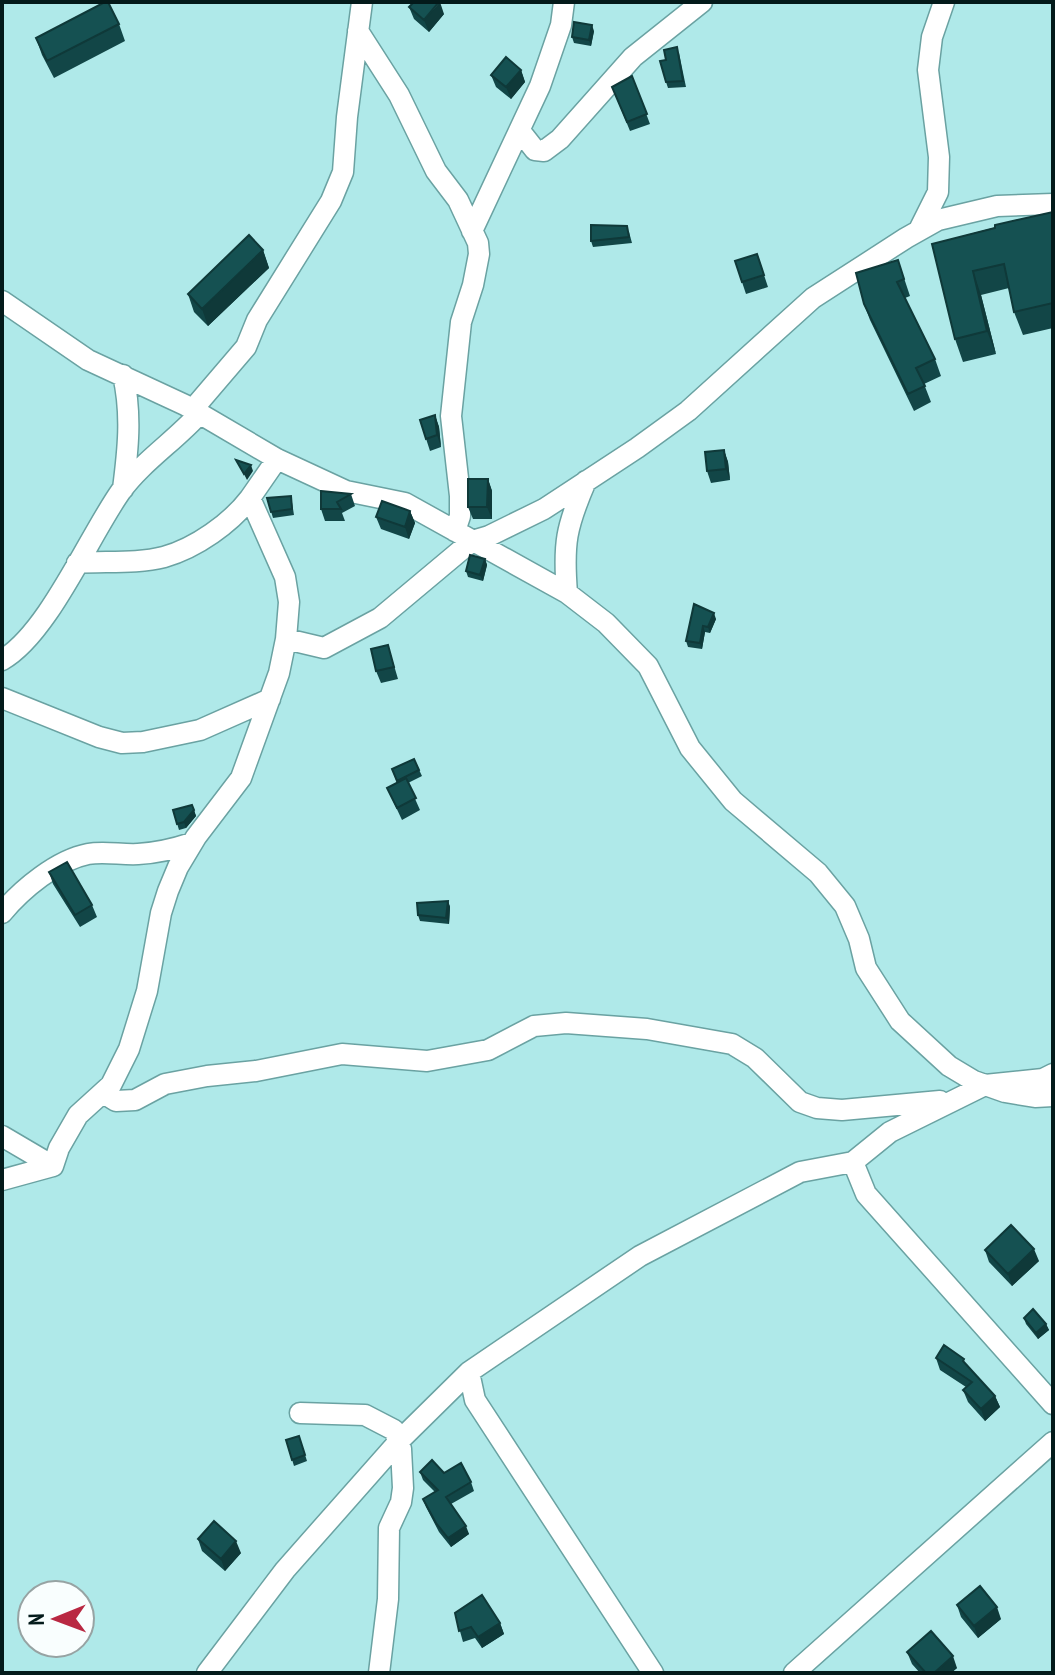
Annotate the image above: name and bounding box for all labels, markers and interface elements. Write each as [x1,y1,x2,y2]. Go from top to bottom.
north arrow [16,1579,96,1659]
text: N [22,1613,50,1626]

